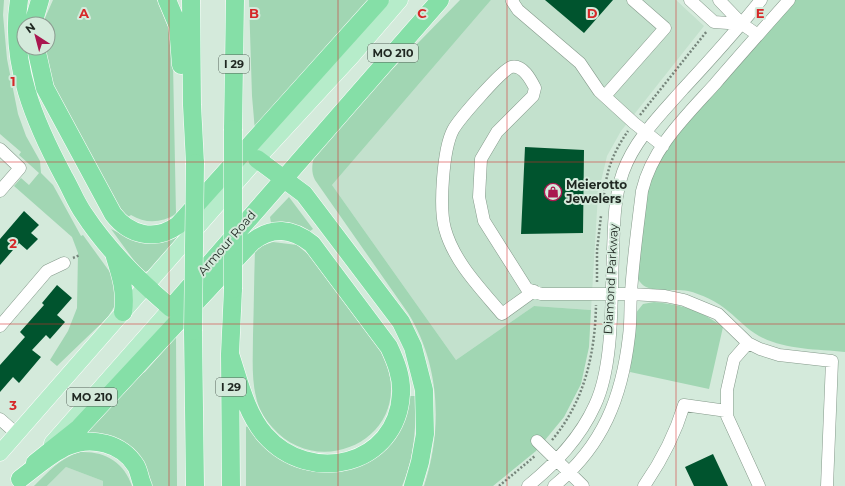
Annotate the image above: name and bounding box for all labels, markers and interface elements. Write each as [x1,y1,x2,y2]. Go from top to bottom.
text: A [78,5,90,21]
text: B [249,5,259,21]
text: C [417,5,427,21]
text: D [587,5,598,21]
text: E [756,5,765,21]
north arrow [16,16,56,56]
text: N [22,20,38,36]
road number: MO 210 [368,44,418,62]
road number: I 29 [219,55,249,73]
text: 1 [10,73,16,89]
place label: Meierotto Jewelers [565,177,627,206]
shop icon: Meierotto Jewelers [543,182,563,202]
street label: Armour Road [194,207,259,278]
street label: Diamond Parkway [600,223,621,335]
text: 2 [9,235,17,251]
road number: I 29 [216,378,246,396]
road number: MO 210 [67,388,117,406]
text: 3 [8,397,17,413]

